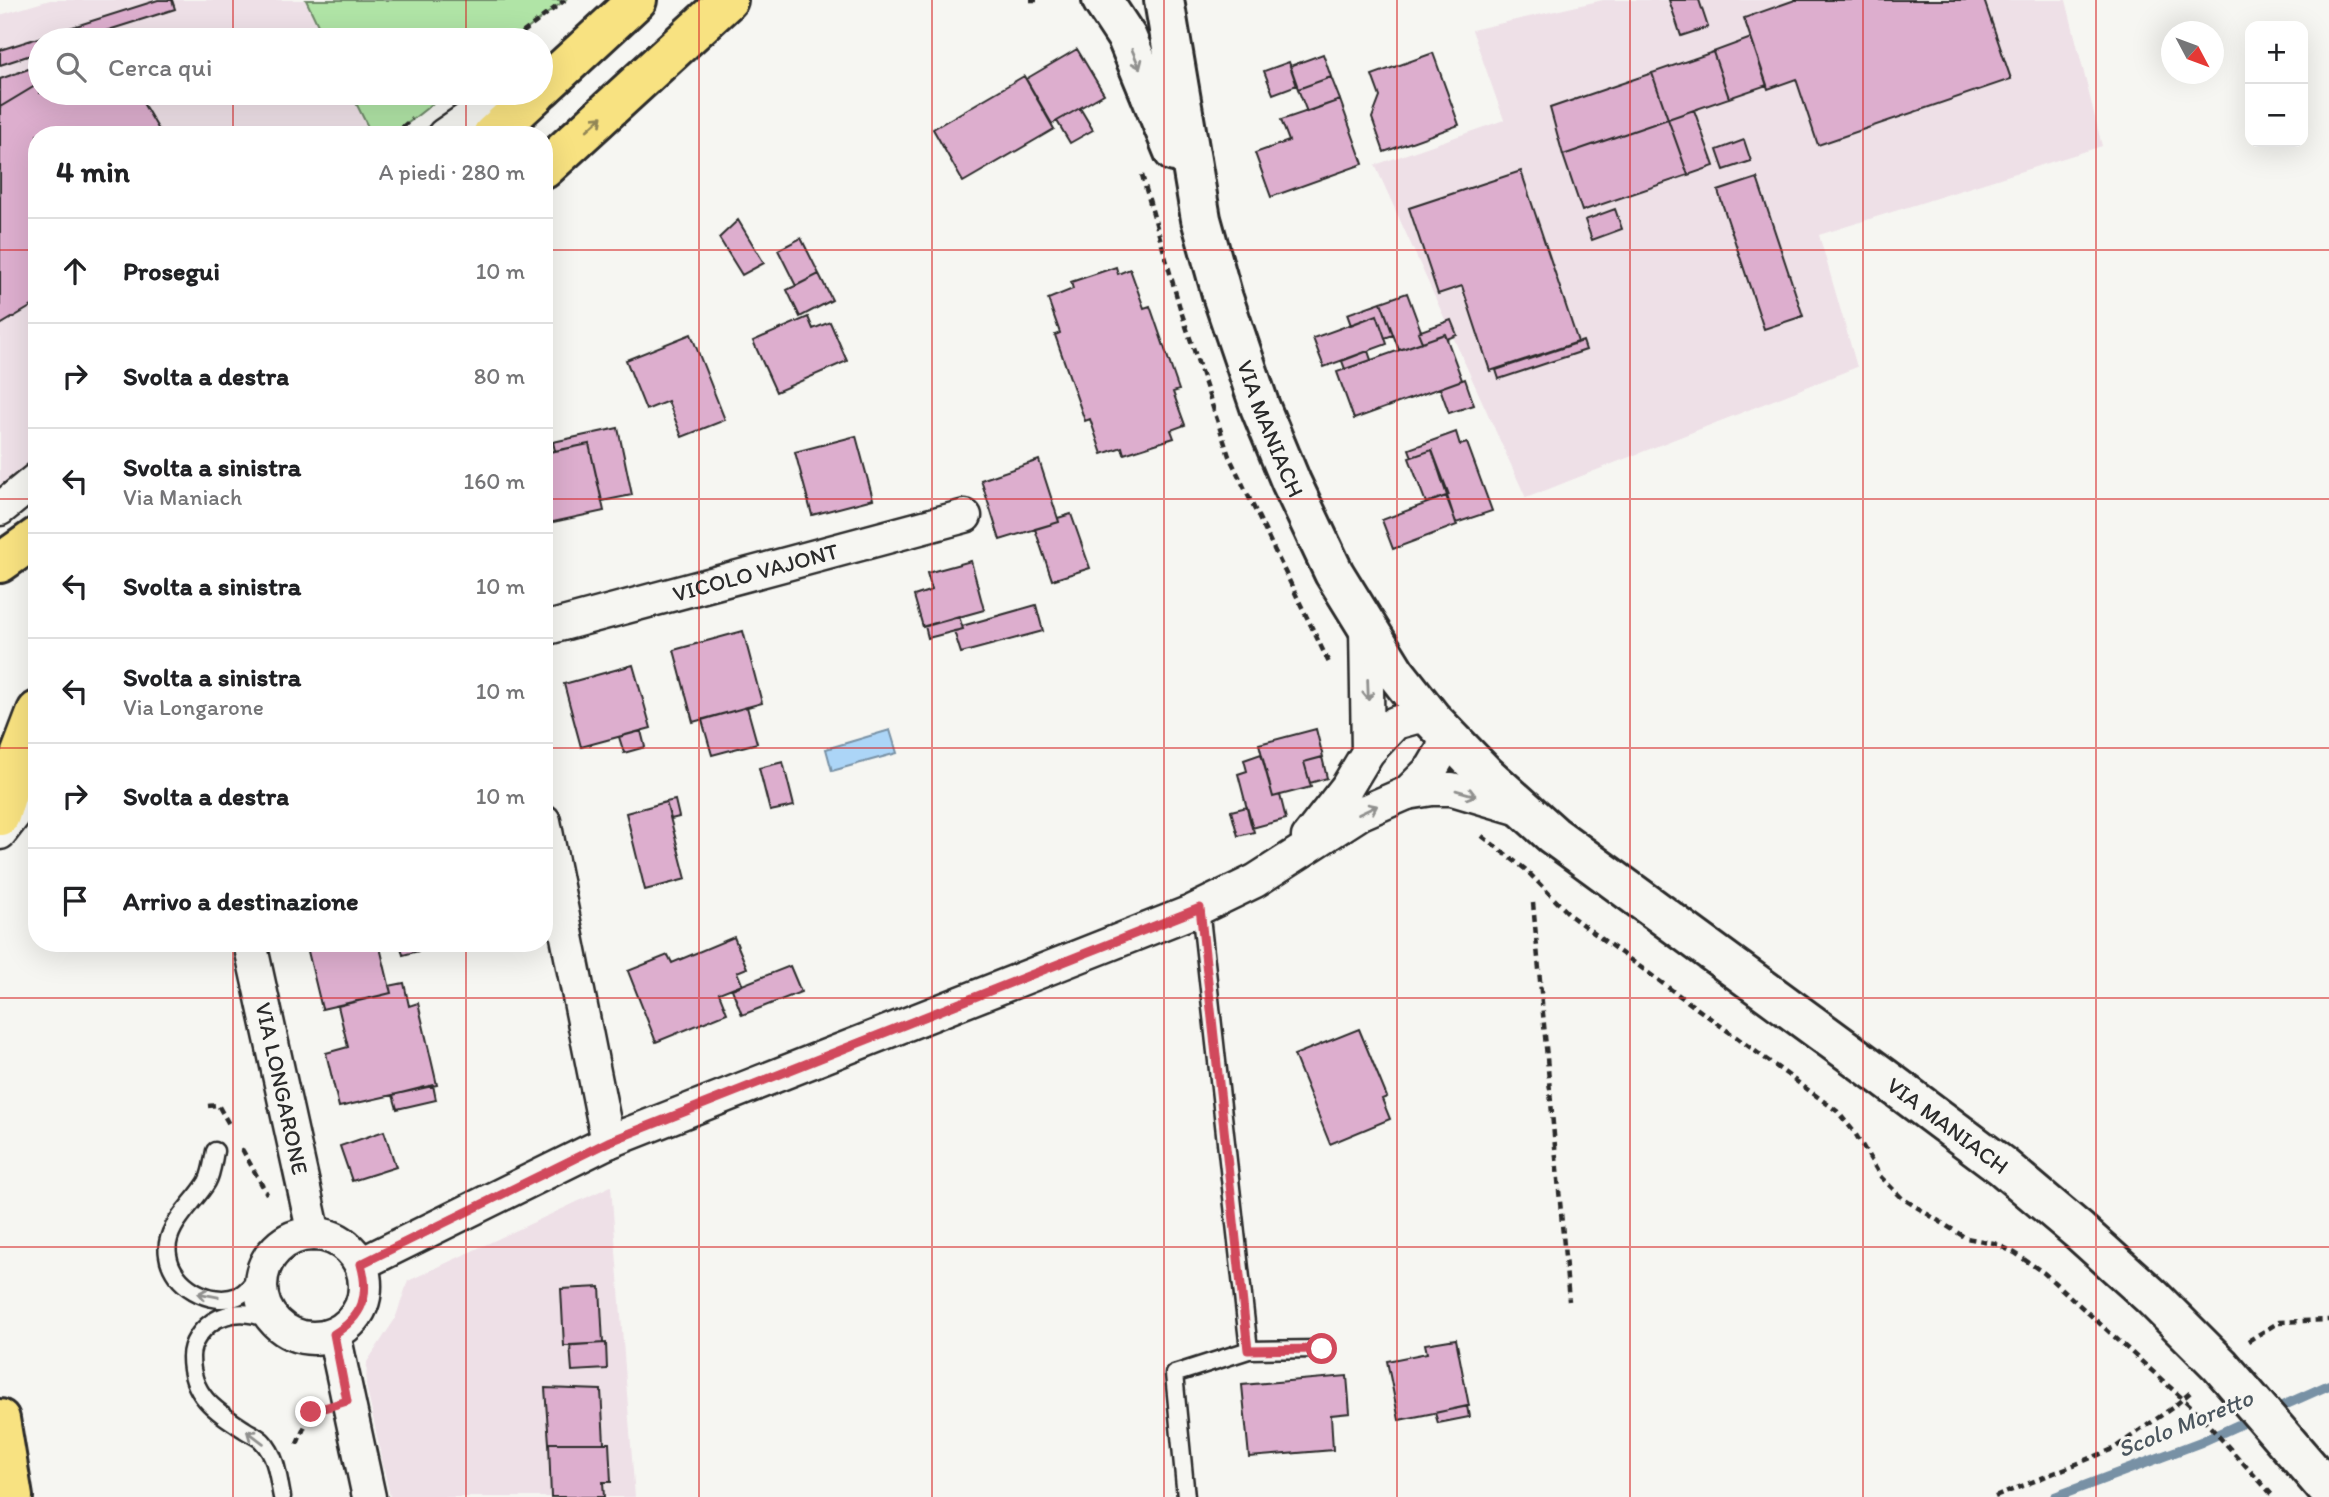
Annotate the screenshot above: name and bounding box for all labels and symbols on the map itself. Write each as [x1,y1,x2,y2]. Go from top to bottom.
north arrow [2161,21,2224,84]
one-way arrow [1130,48,1143,69]
one-way arrow [586,114,603,131]
street label: VIA MANIACH [1231,356,1310,502]
street label: VICOLO VAJONT [670,537,841,608]
one-way arrow [1362,678,1375,701]
one-way arrow [1455,788,1477,801]
one-way arrow [1357,803,1378,817]
street label: VIA LONGARONE [249,1000,315,1177]
street label: VIA MANIACH [1881,1071,2014,1180]
one-way arrow [197,1287,220,1301]
route start [1306,1333,1337,1364]
water label: Scolo Moretto [2113,1382,2258,1463]
route end [295,1396,326,1427]
one-way arrow [247,1430,265,1445]

